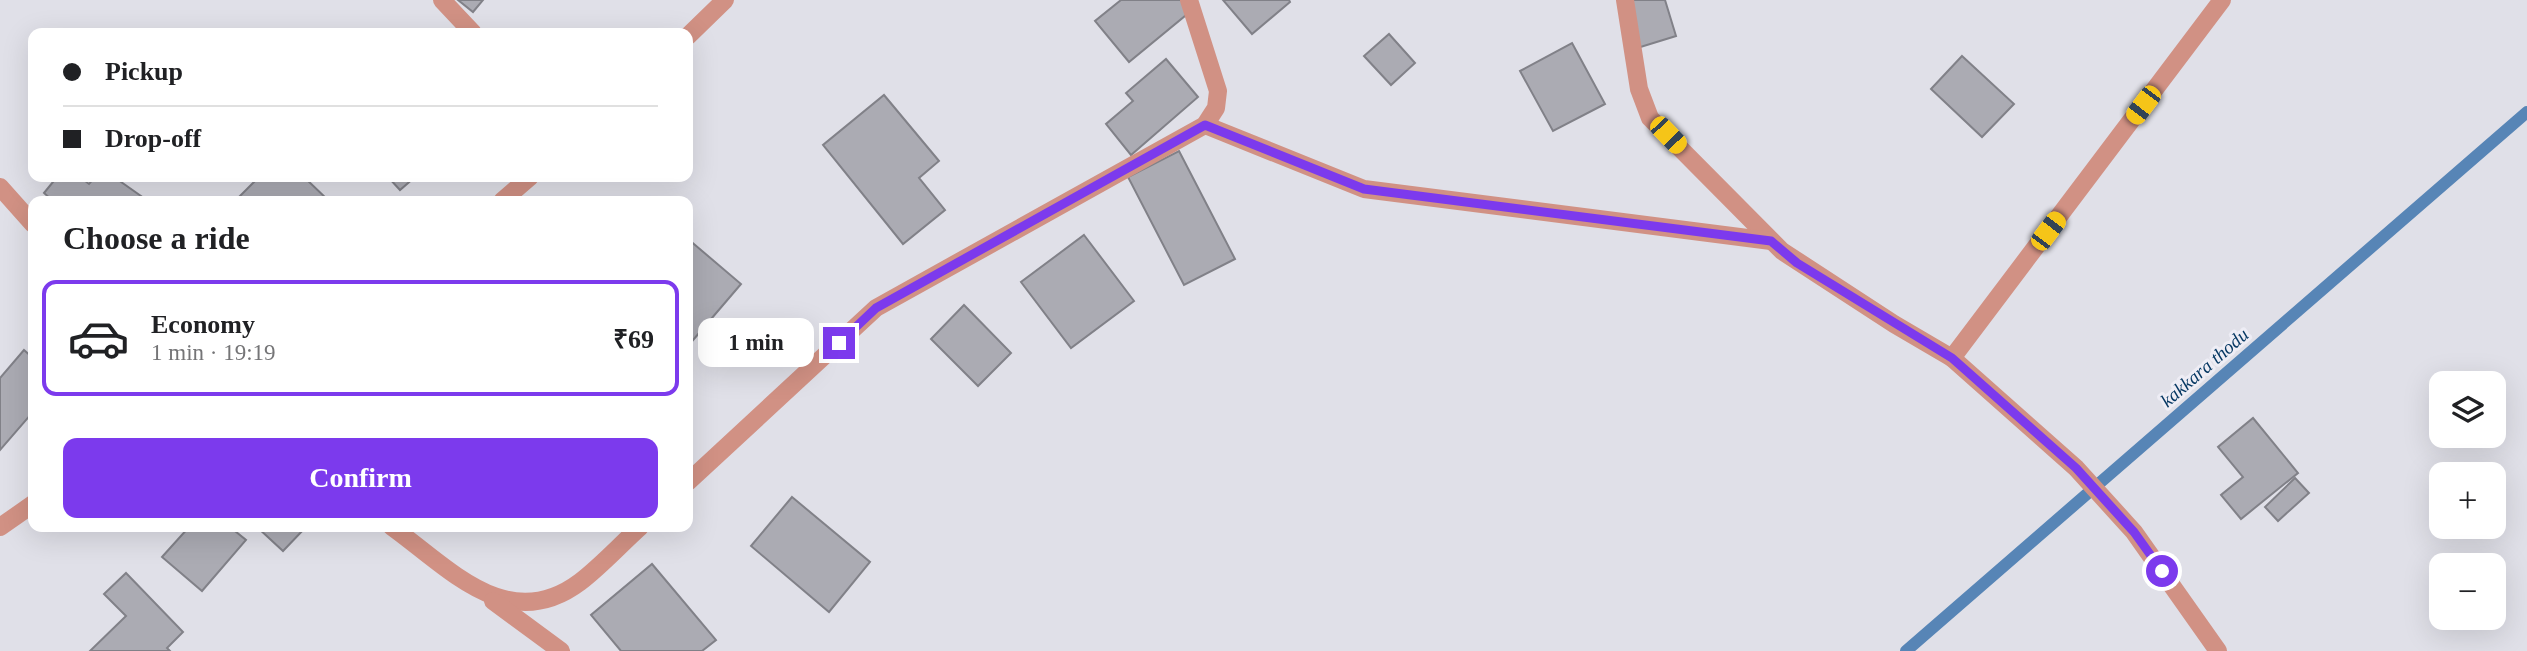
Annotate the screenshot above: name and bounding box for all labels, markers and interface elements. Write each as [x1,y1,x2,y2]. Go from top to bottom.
text: Pickup [105,57,183,86]
car [2122,82,2165,128]
car [1646,113,1691,157]
text: Drop-off [105,124,201,153]
car [2027,208,2070,254]
text: Choose a ride [63,220,250,256]
icon: car [67,307,130,370]
text: Economy [151,310,255,339]
callout: 1 min [699,318,814,368]
water label: kakkara thodu [2156,324,2252,411]
text: ₹69 [613,325,654,354]
route end [823,327,855,359]
text: 1 min [728,330,784,355]
text: 1 min · 19:19 [151,340,276,365]
map controls [2429,371,2506,630]
button: layers [2429,371,2506,448]
button: Confirm [63,438,658,518]
button: + [2429,462,2506,539]
button: − [2429,553,2506,630]
route start [2146,555,2178,587]

